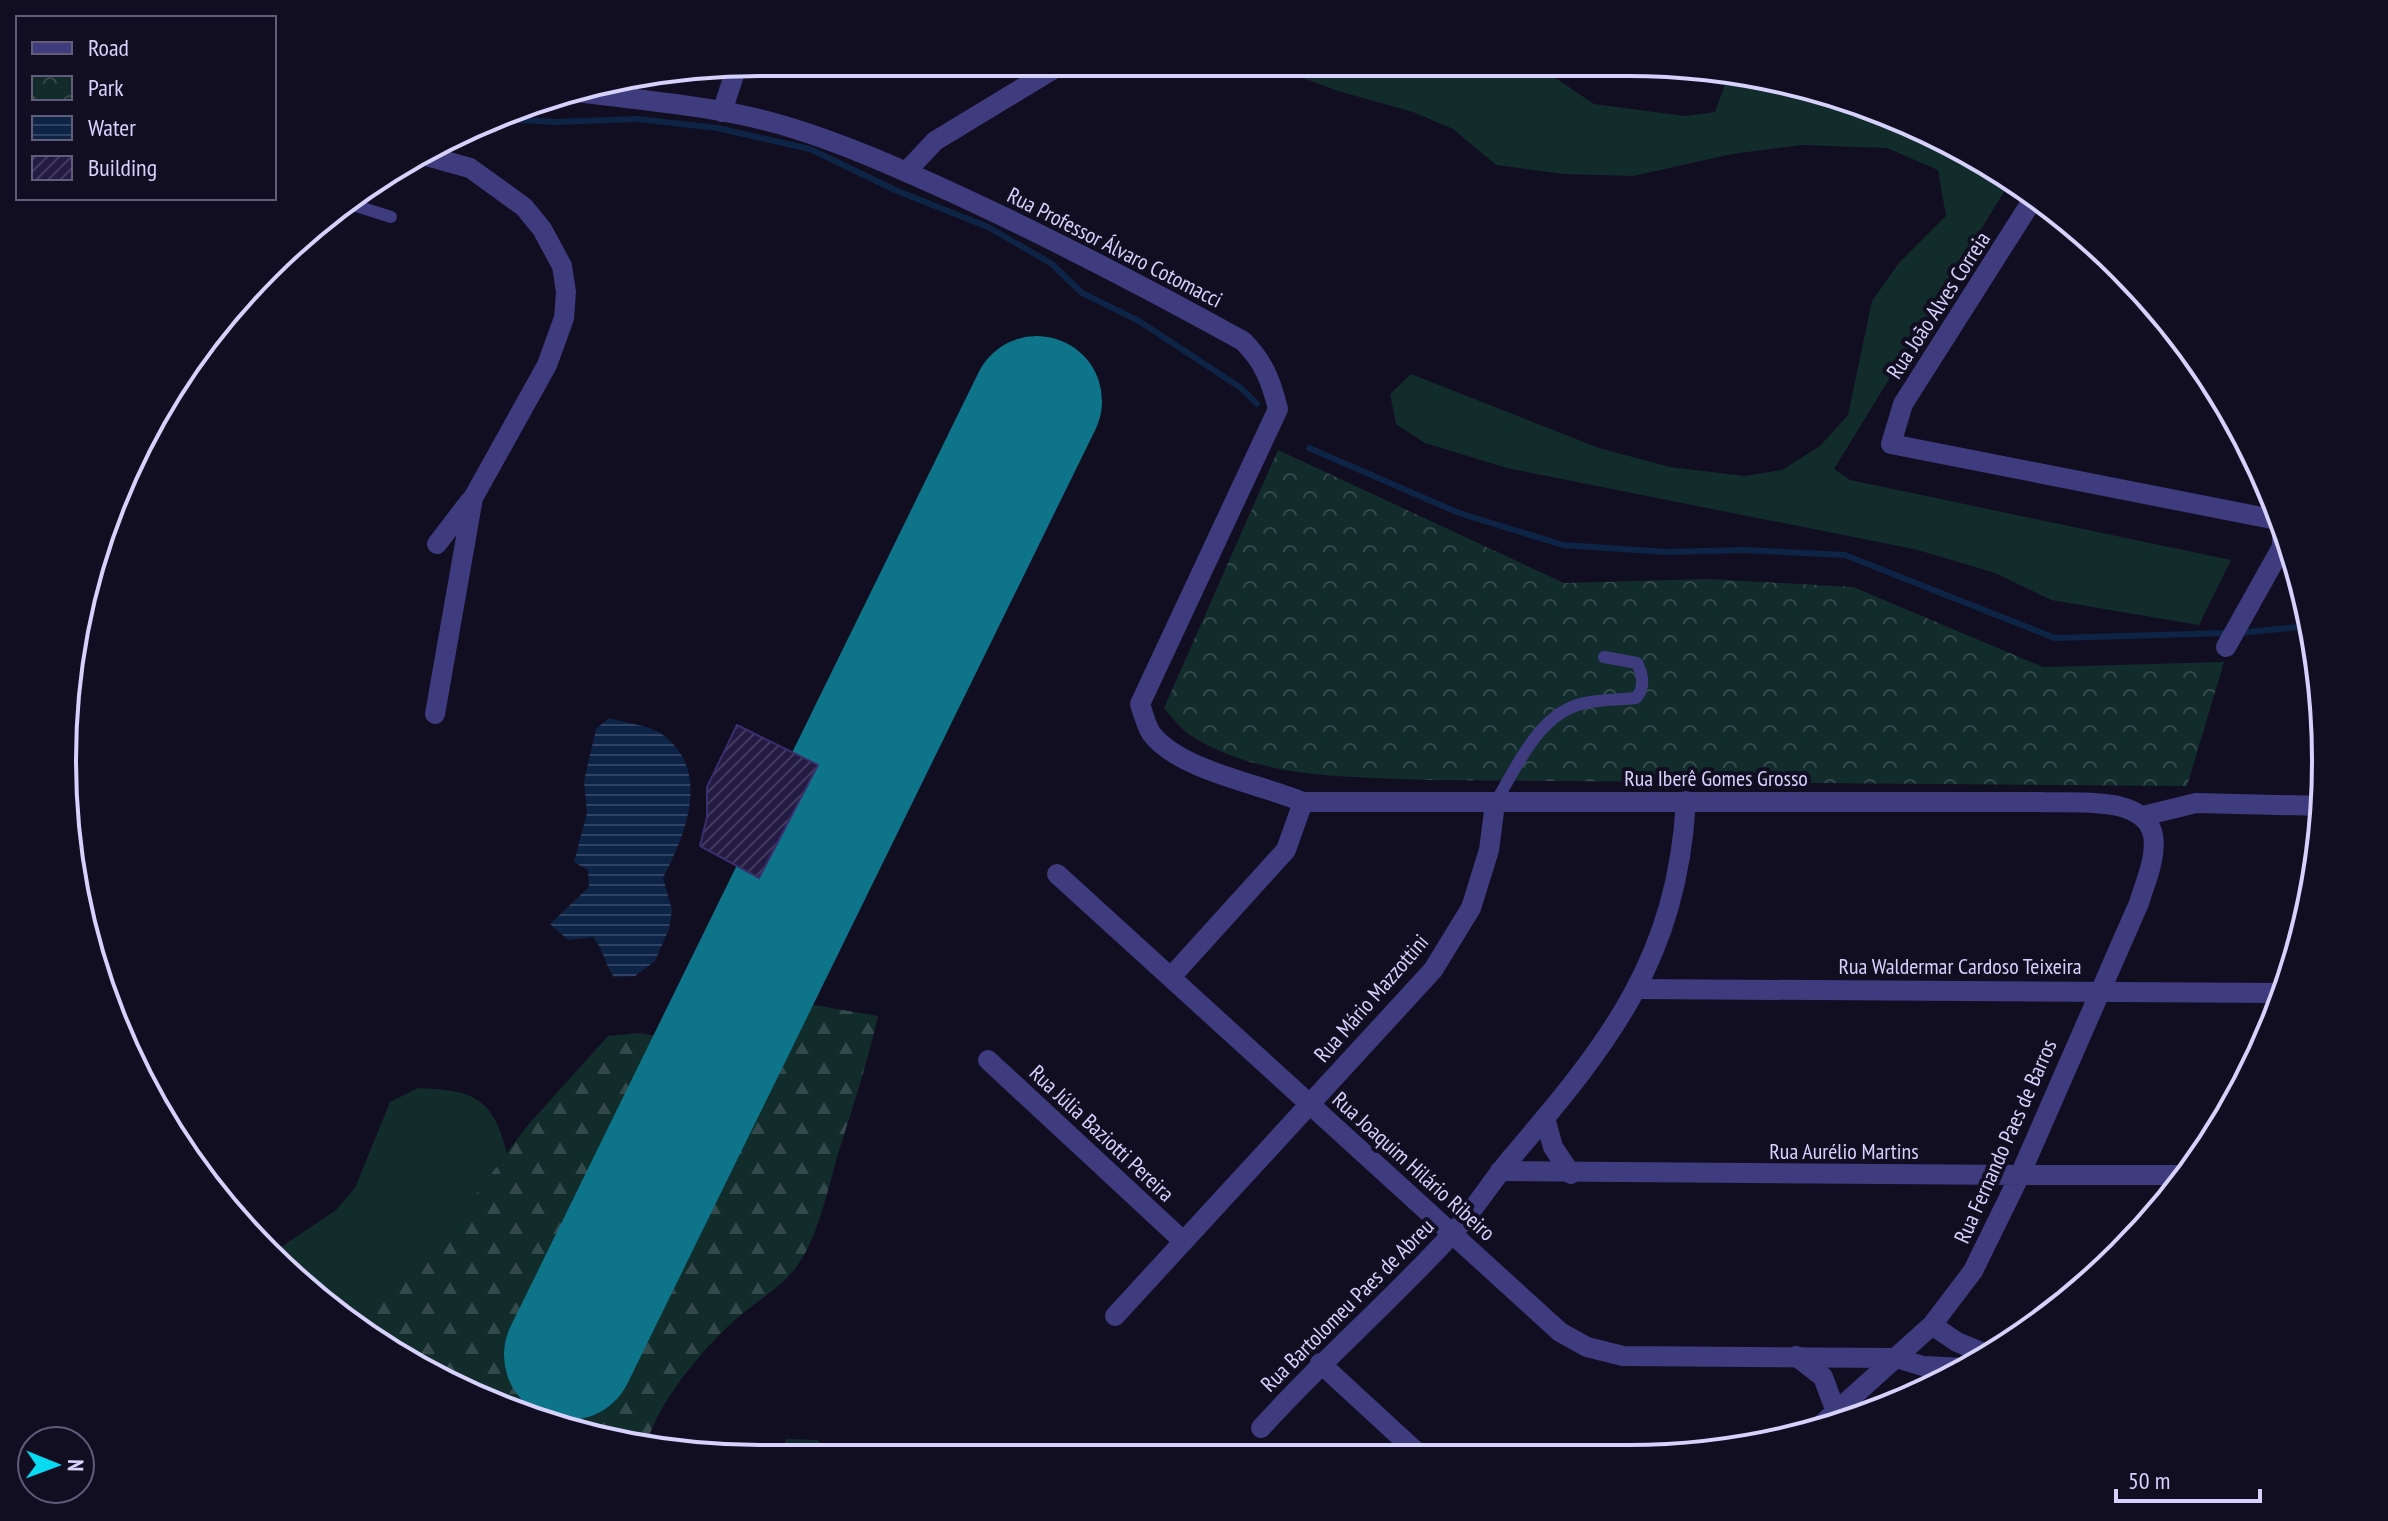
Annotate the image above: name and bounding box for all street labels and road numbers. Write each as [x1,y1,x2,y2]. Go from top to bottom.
street label: Rua Professor Álvaro Cotomacci [1003,181,1227,313]
street label: Rua João Alves Correia [1880,226,1996,384]
street label: Rua Iberê Gomes Grosso [1624,764,1808,792]
street label: Rua Mário Mazzottini [1308,928,1434,1068]
street label: Rua Waldermar Cardoso Teixeira [1838,952,2082,980]
street label: Rua Fernando Paes de Barros [1947,1035,2063,1247]
street label: Rua Júlia Baziotti Pereira [1024,1059,1180,1207]
street label: Rua Joaquim Hilário Ribeiro [1327,1085,1501,1247]
street label: Rua Aurélio Martins [1769,1137,1919,1165]
street label: Rua Bartolomeu Paes de Abreu [1255,1213,1439,1397]

